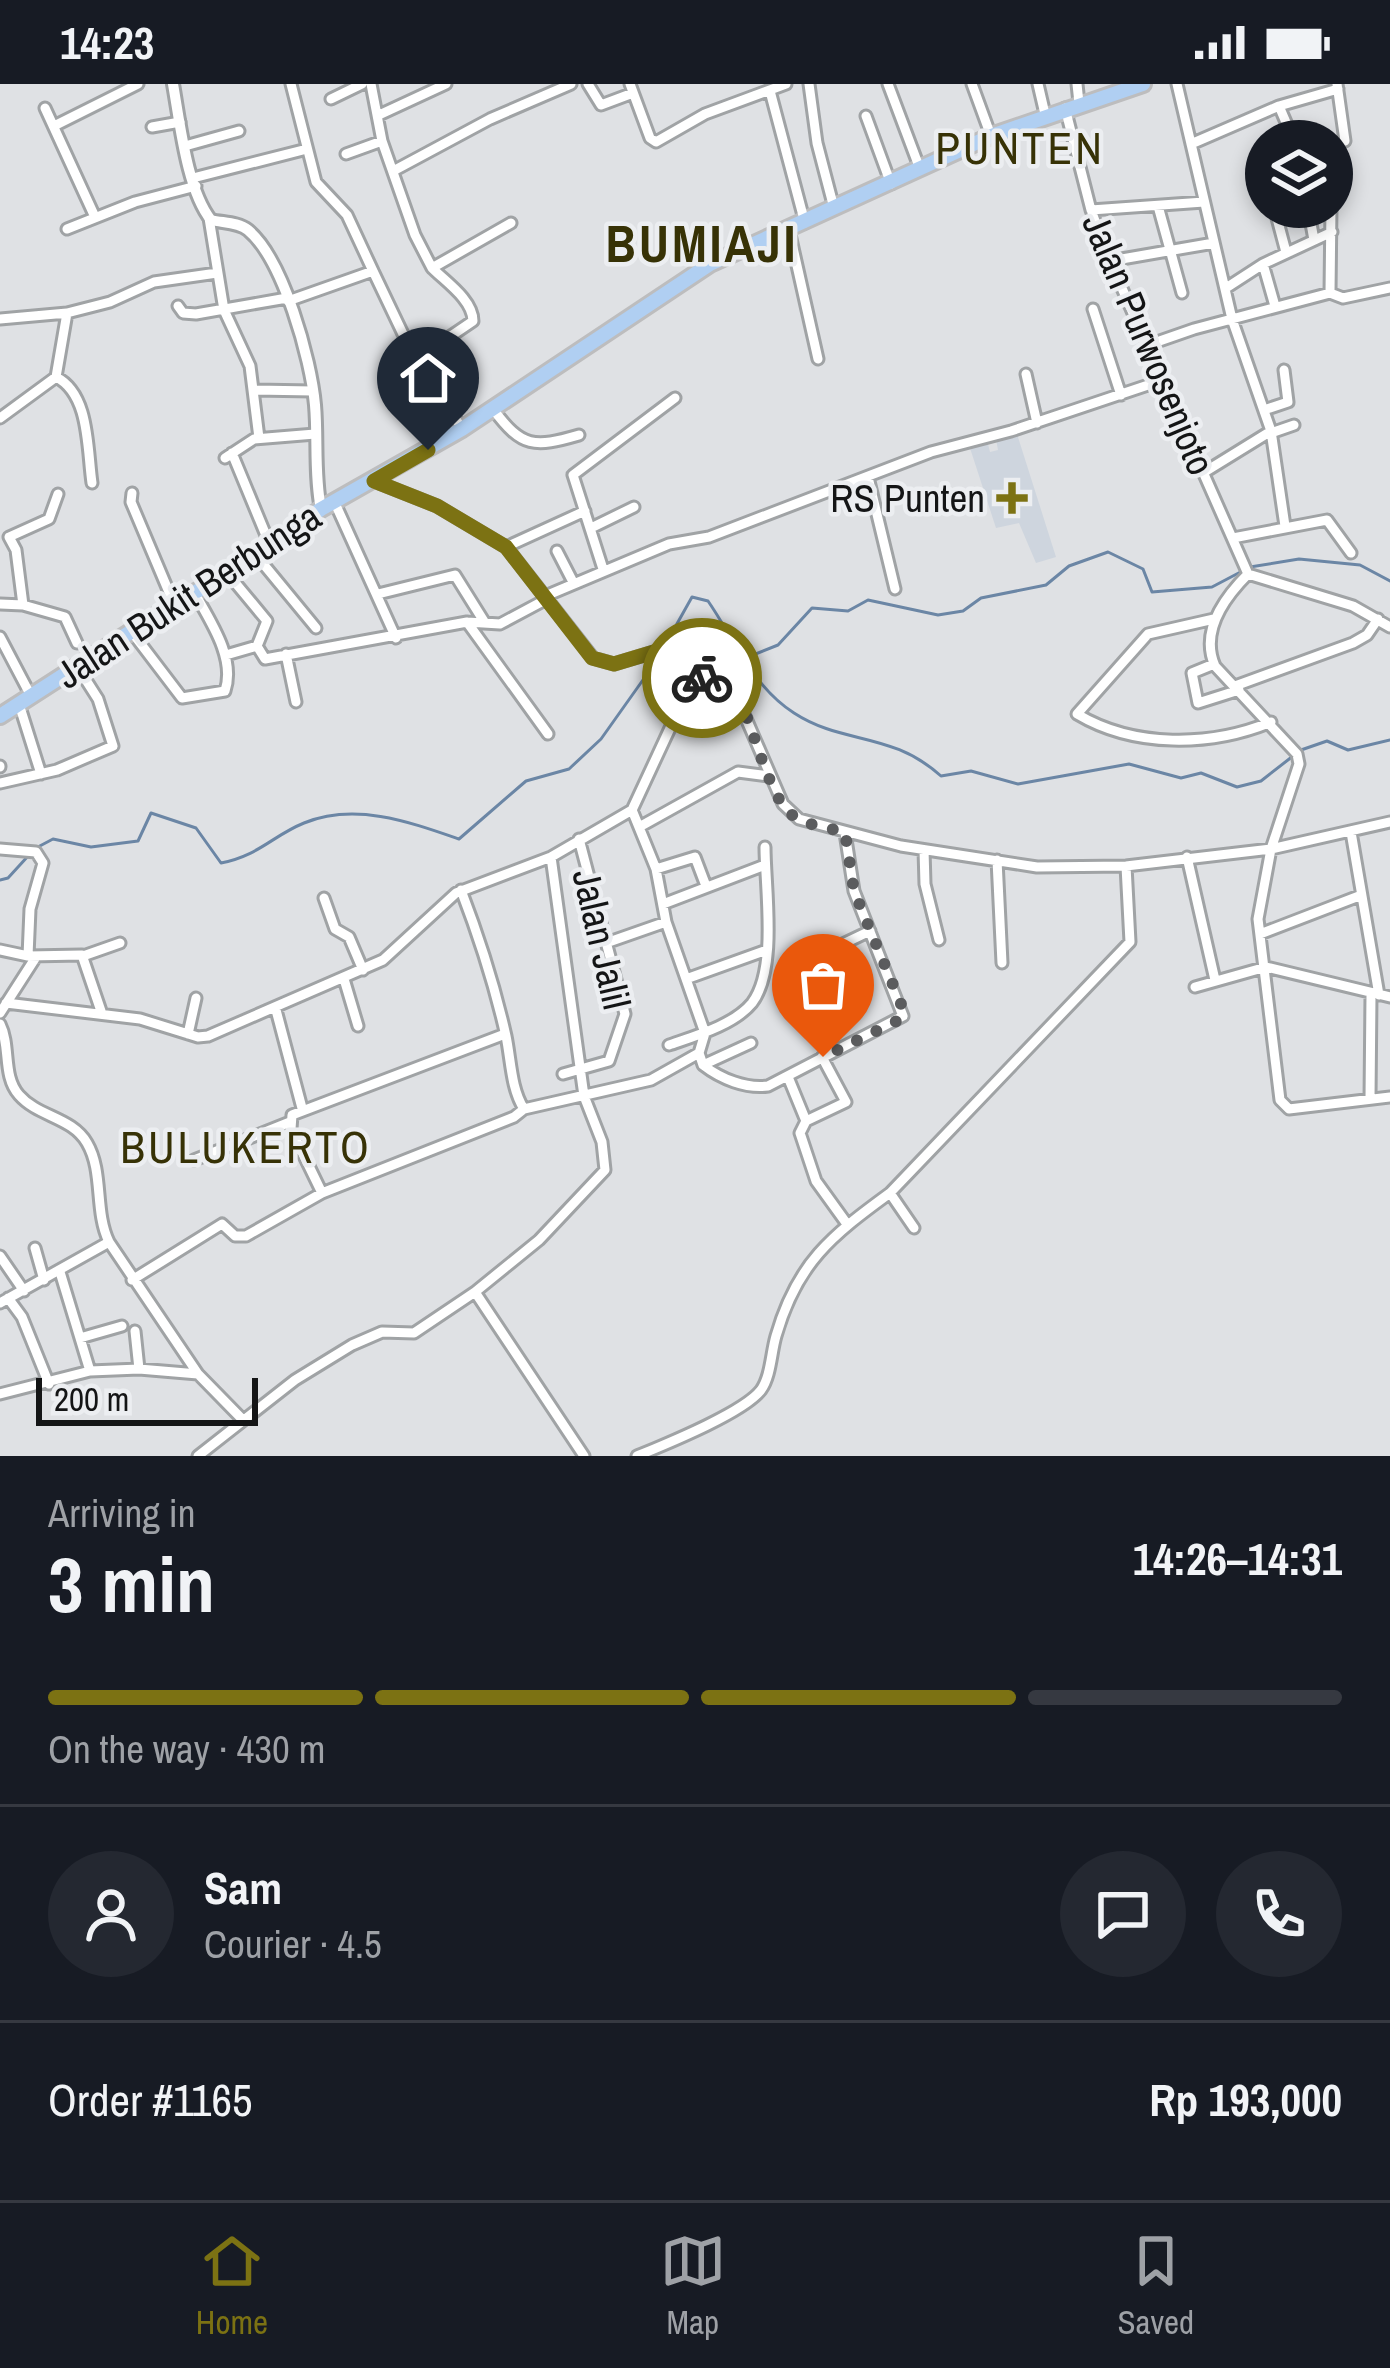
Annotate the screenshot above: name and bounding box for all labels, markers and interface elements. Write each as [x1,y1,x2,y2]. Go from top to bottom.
text: 14:23 [60,12,154,73]
district label: PUNTEN [935,117,1105,178]
map controls [1245,120,1353,228]
button: layers [1245,120,1353,228]
street label: Jalan Purwosenjoto [1071,205,1227,483]
district label: BUMIAJI [606,209,798,278]
pin [377,327,479,450]
icon: home [395,345,461,411]
place label: RS Punten [830,472,985,524]
marker: RS Punten [996,482,1028,514]
street label: Jalan Bukit Berbunga [46,490,331,700]
courier [642,618,762,738]
icon: bike [669,645,735,711]
street label: Jalan Jalil [561,864,643,1014]
pin [772,934,874,1057]
icon: bag [790,952,856,1018]
district label: BULUKERTO [120,1116,372,1177]
scale bar [36,1372,258,1425]
text: 200 m [54,1377,129,1421]
text: Arriving in [48,1487,196,1539]
text: 14:26–14:31 [1133,1528,1342,1589]
text: 3 min [48,1531,215,1636]
text: On the way · 430 m [48,1723,325,1775]
button: person [48,1851,174,1977]
button: chat [1060,1851,1186,1977]
button: phone [1216,1851,1342,1977]
text: Sam [204,1857,282,1918]
text: Courier · 4.5 [204,1918,382,1970]
text: Order #1165 [48,2069,252,2130]
text: Rp 193,000 [1149,2069,1342,2130]
tab: Home [196,2228,268,2344]
tab: Map [660,2228,726,2344]
tab: Saved [1117,2228,1194,2344]

